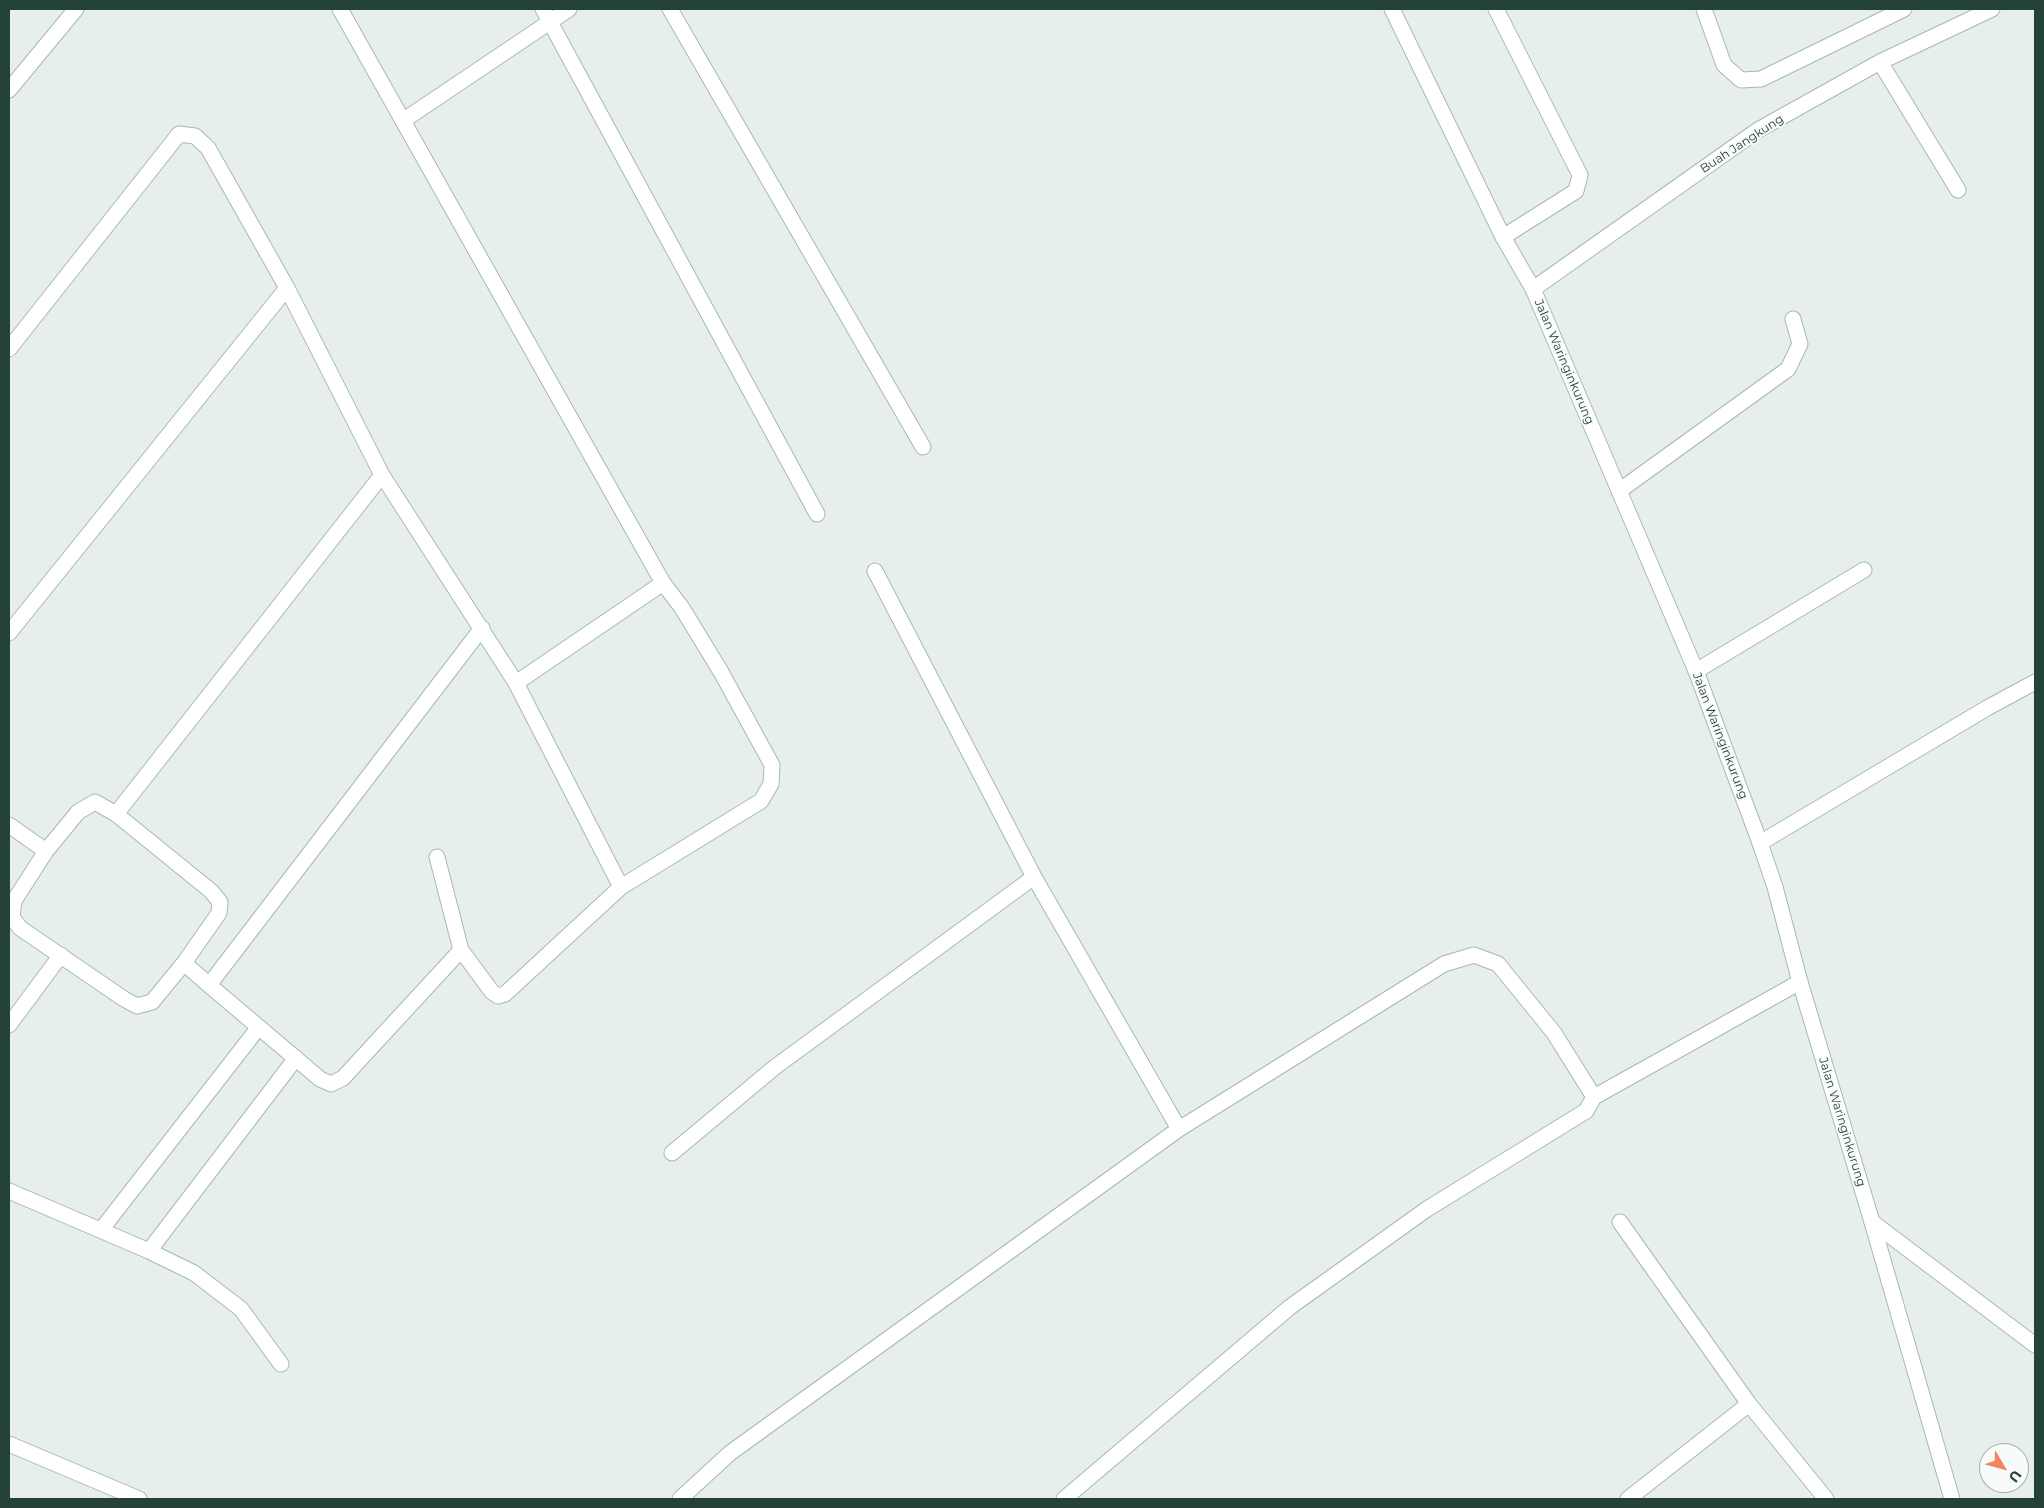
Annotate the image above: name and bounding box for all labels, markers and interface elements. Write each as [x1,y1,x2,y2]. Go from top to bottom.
street label: Buah Jangkung [1698,112,1786,176]
street label: Jalan Waringinkurung [1531,297,1597,427]
street label: Jalan Waringinkurung [1689,671,1751,801]
street label: Jalan Waringinkurung [1815,1056,1869,1188]
north arrow [1979,1443,2029,1493]
text: U [2005,1467,2026,1486]

